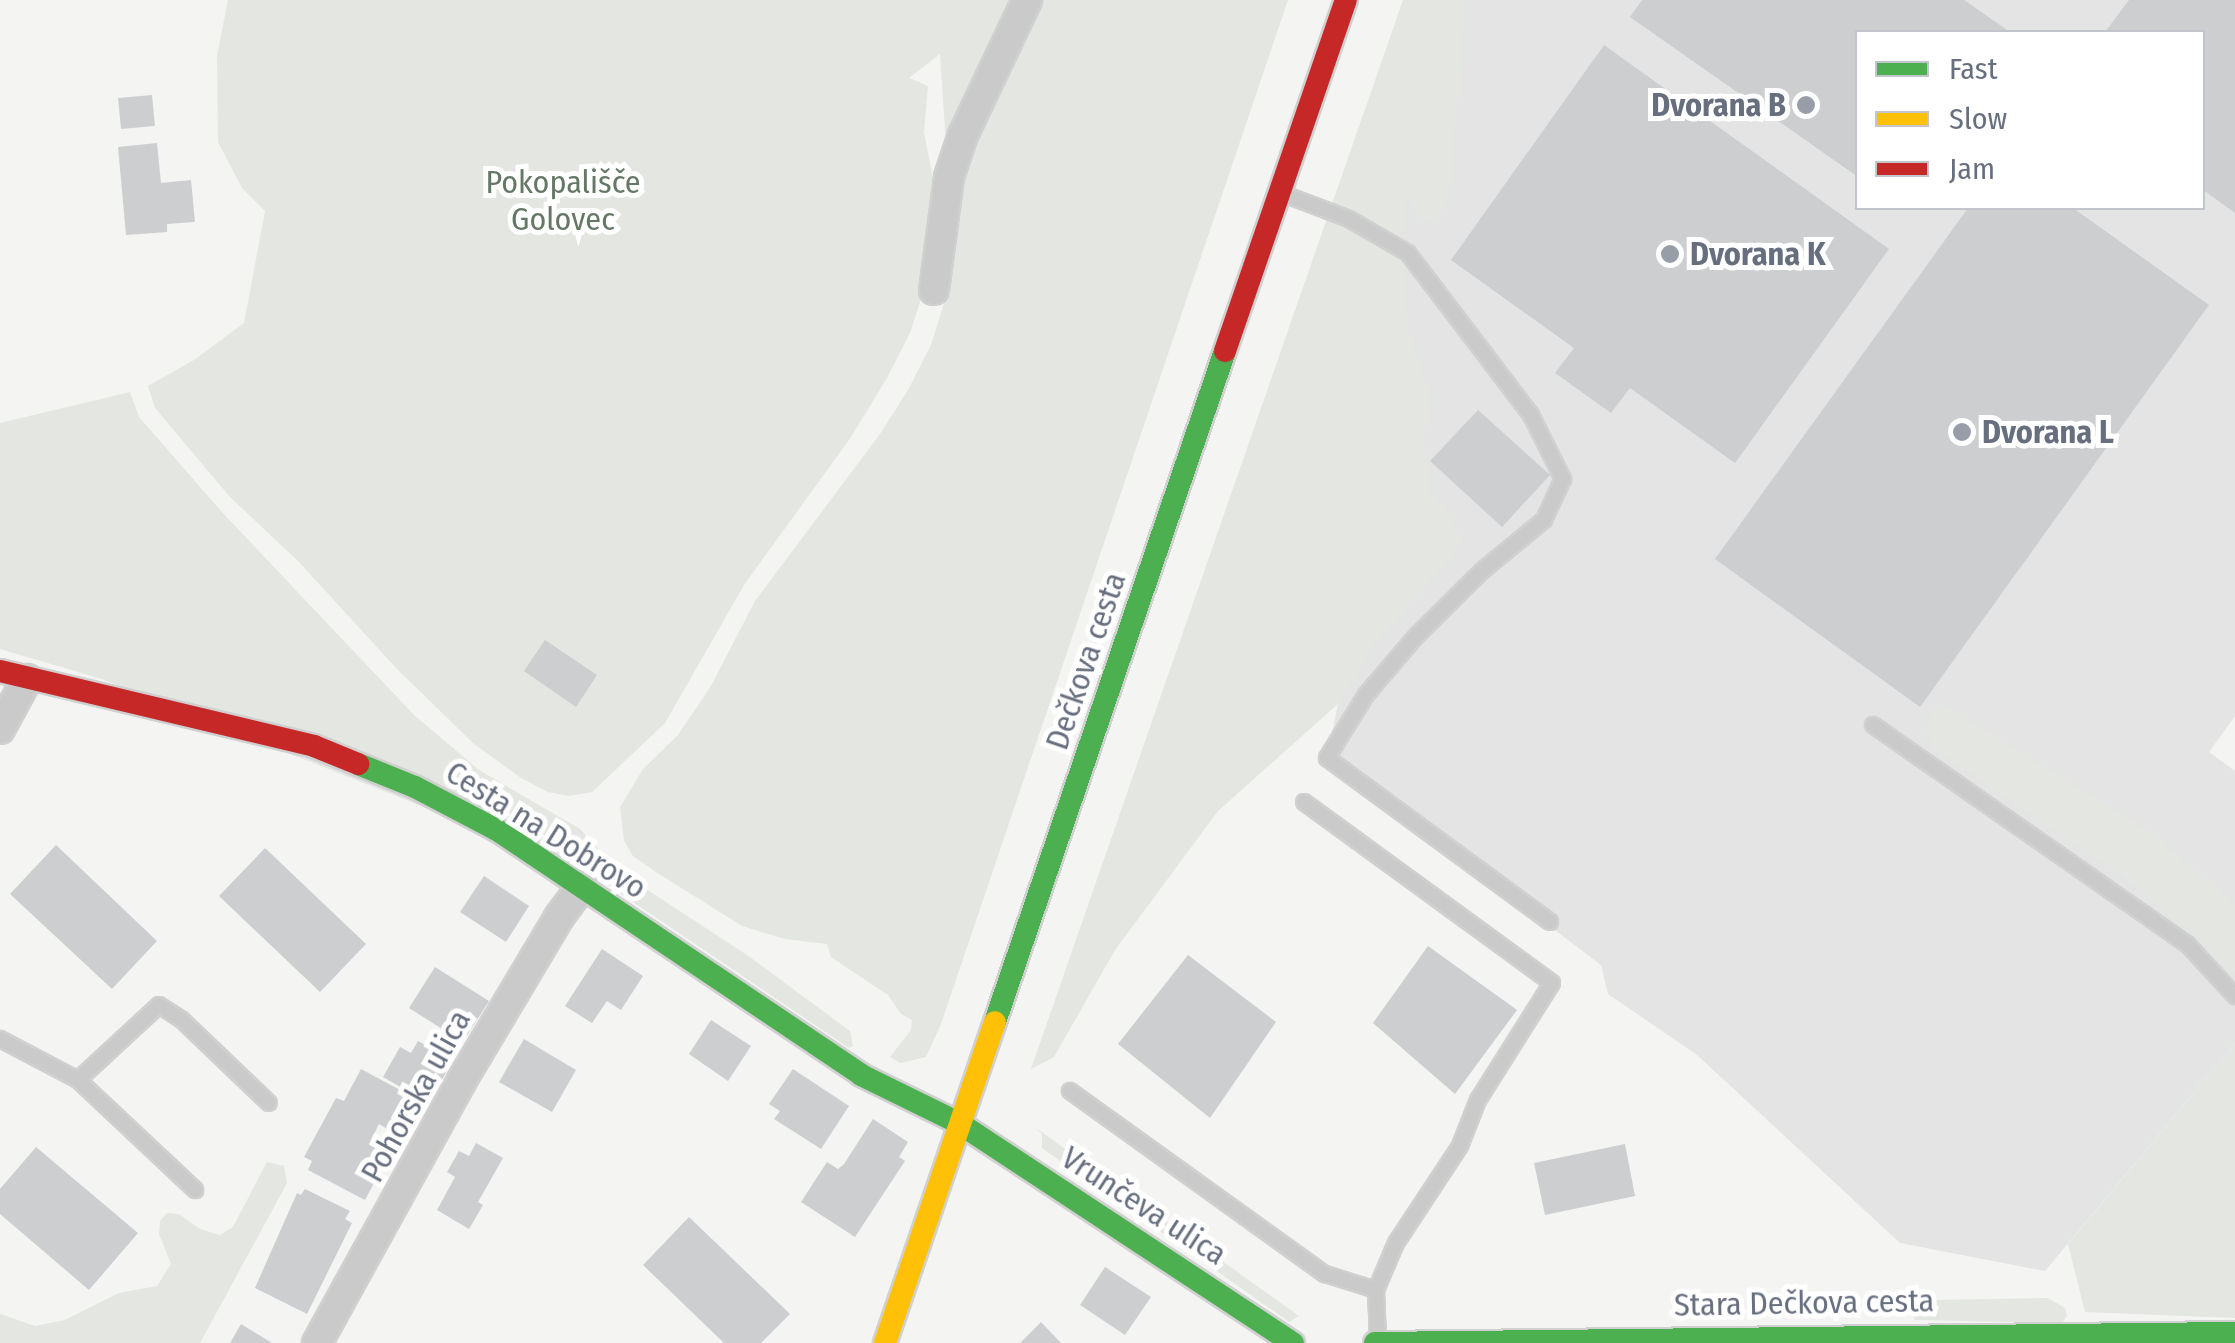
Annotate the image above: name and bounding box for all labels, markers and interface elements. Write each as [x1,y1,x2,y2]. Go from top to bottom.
legend [1855,30,2205,210]
text: Fast [1949,51,1997,87]
place label: Dvorana B [1651,86,1786,124]
marker: Dvorana B [1795,94,1817,116]
text: Slow [1949,101,2007,137]
text: Jam [1949,151,1995,187]
park label: Pokopališče Golovec [485,164,641,239]
place label: Dvorana K [1690,235,1826,273]
marker: Dvorana K [1659,243,1681,265]
place label: Dvorana L [1982,413,2114,451]
marker: Dvorana L [1951,421,1973,443]
street label: Dečkova cesta [1038,567,1134,755]
street label: Cesta na Dobrovo [439,753,653,907]
street label: Pohorska ulica [353,1003,479,1189]
street label: Vrunčeva ulica [1054,1138,1234,1274]
street label: Stara Dečkova cesta [1674,1282,1934,1324]

